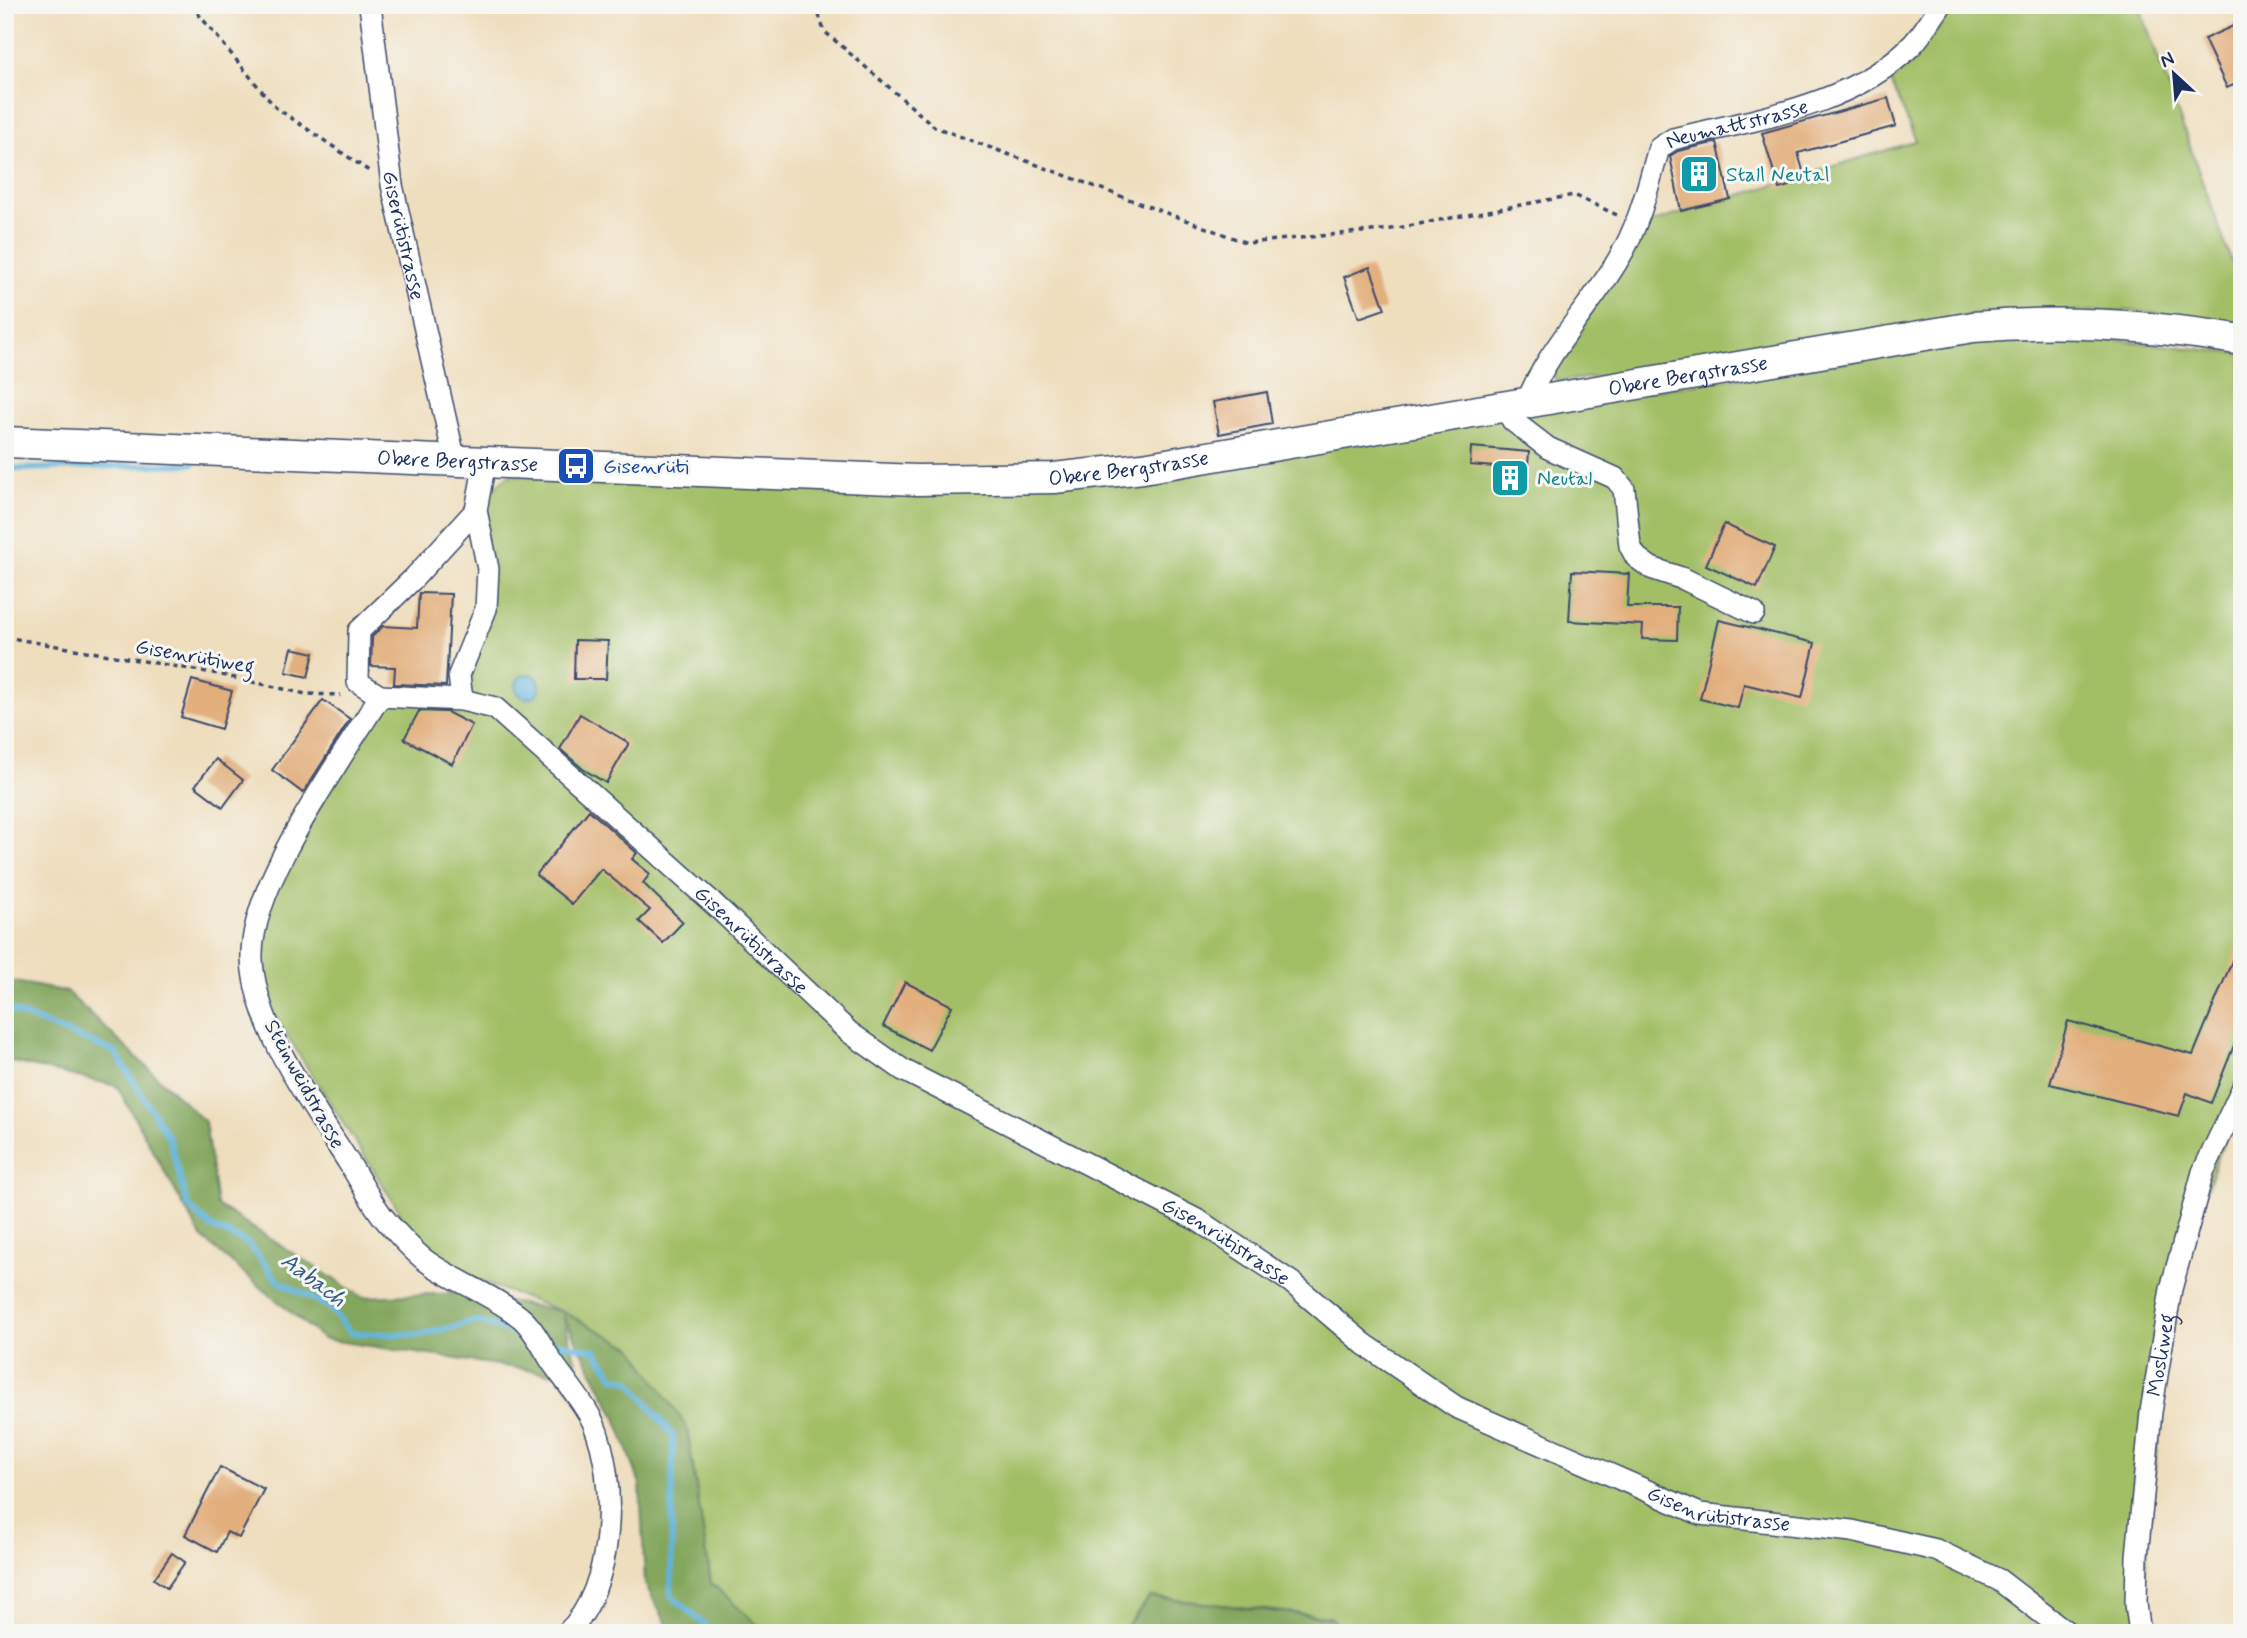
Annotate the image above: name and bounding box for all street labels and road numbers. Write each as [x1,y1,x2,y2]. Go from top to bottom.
street label: Neumattstrasse [1660,93,1812,156]
street label: Giserütistrasse [375,169,431,303]
street label: Obere Bergstrasse [1606,349,1770,404]
street label: Obere Bergstrasse [1047,444,1211,494]
street label: Obere Bergstrasse [376,445,539,479]
street label: Gisenrütiweg [133,633,257,683]
street label: Gisenrütistrasse [688,880,814,1001]
street label: Steinweidstrasse [257,1015,351,1154]
street label: Gisenrütistrasse [1156,1191,1295,1293]
street label: Mosliweg [2141,1311,2184,1398]
street label: Gisenrütistrasse [1642,1479,1792,1539]

